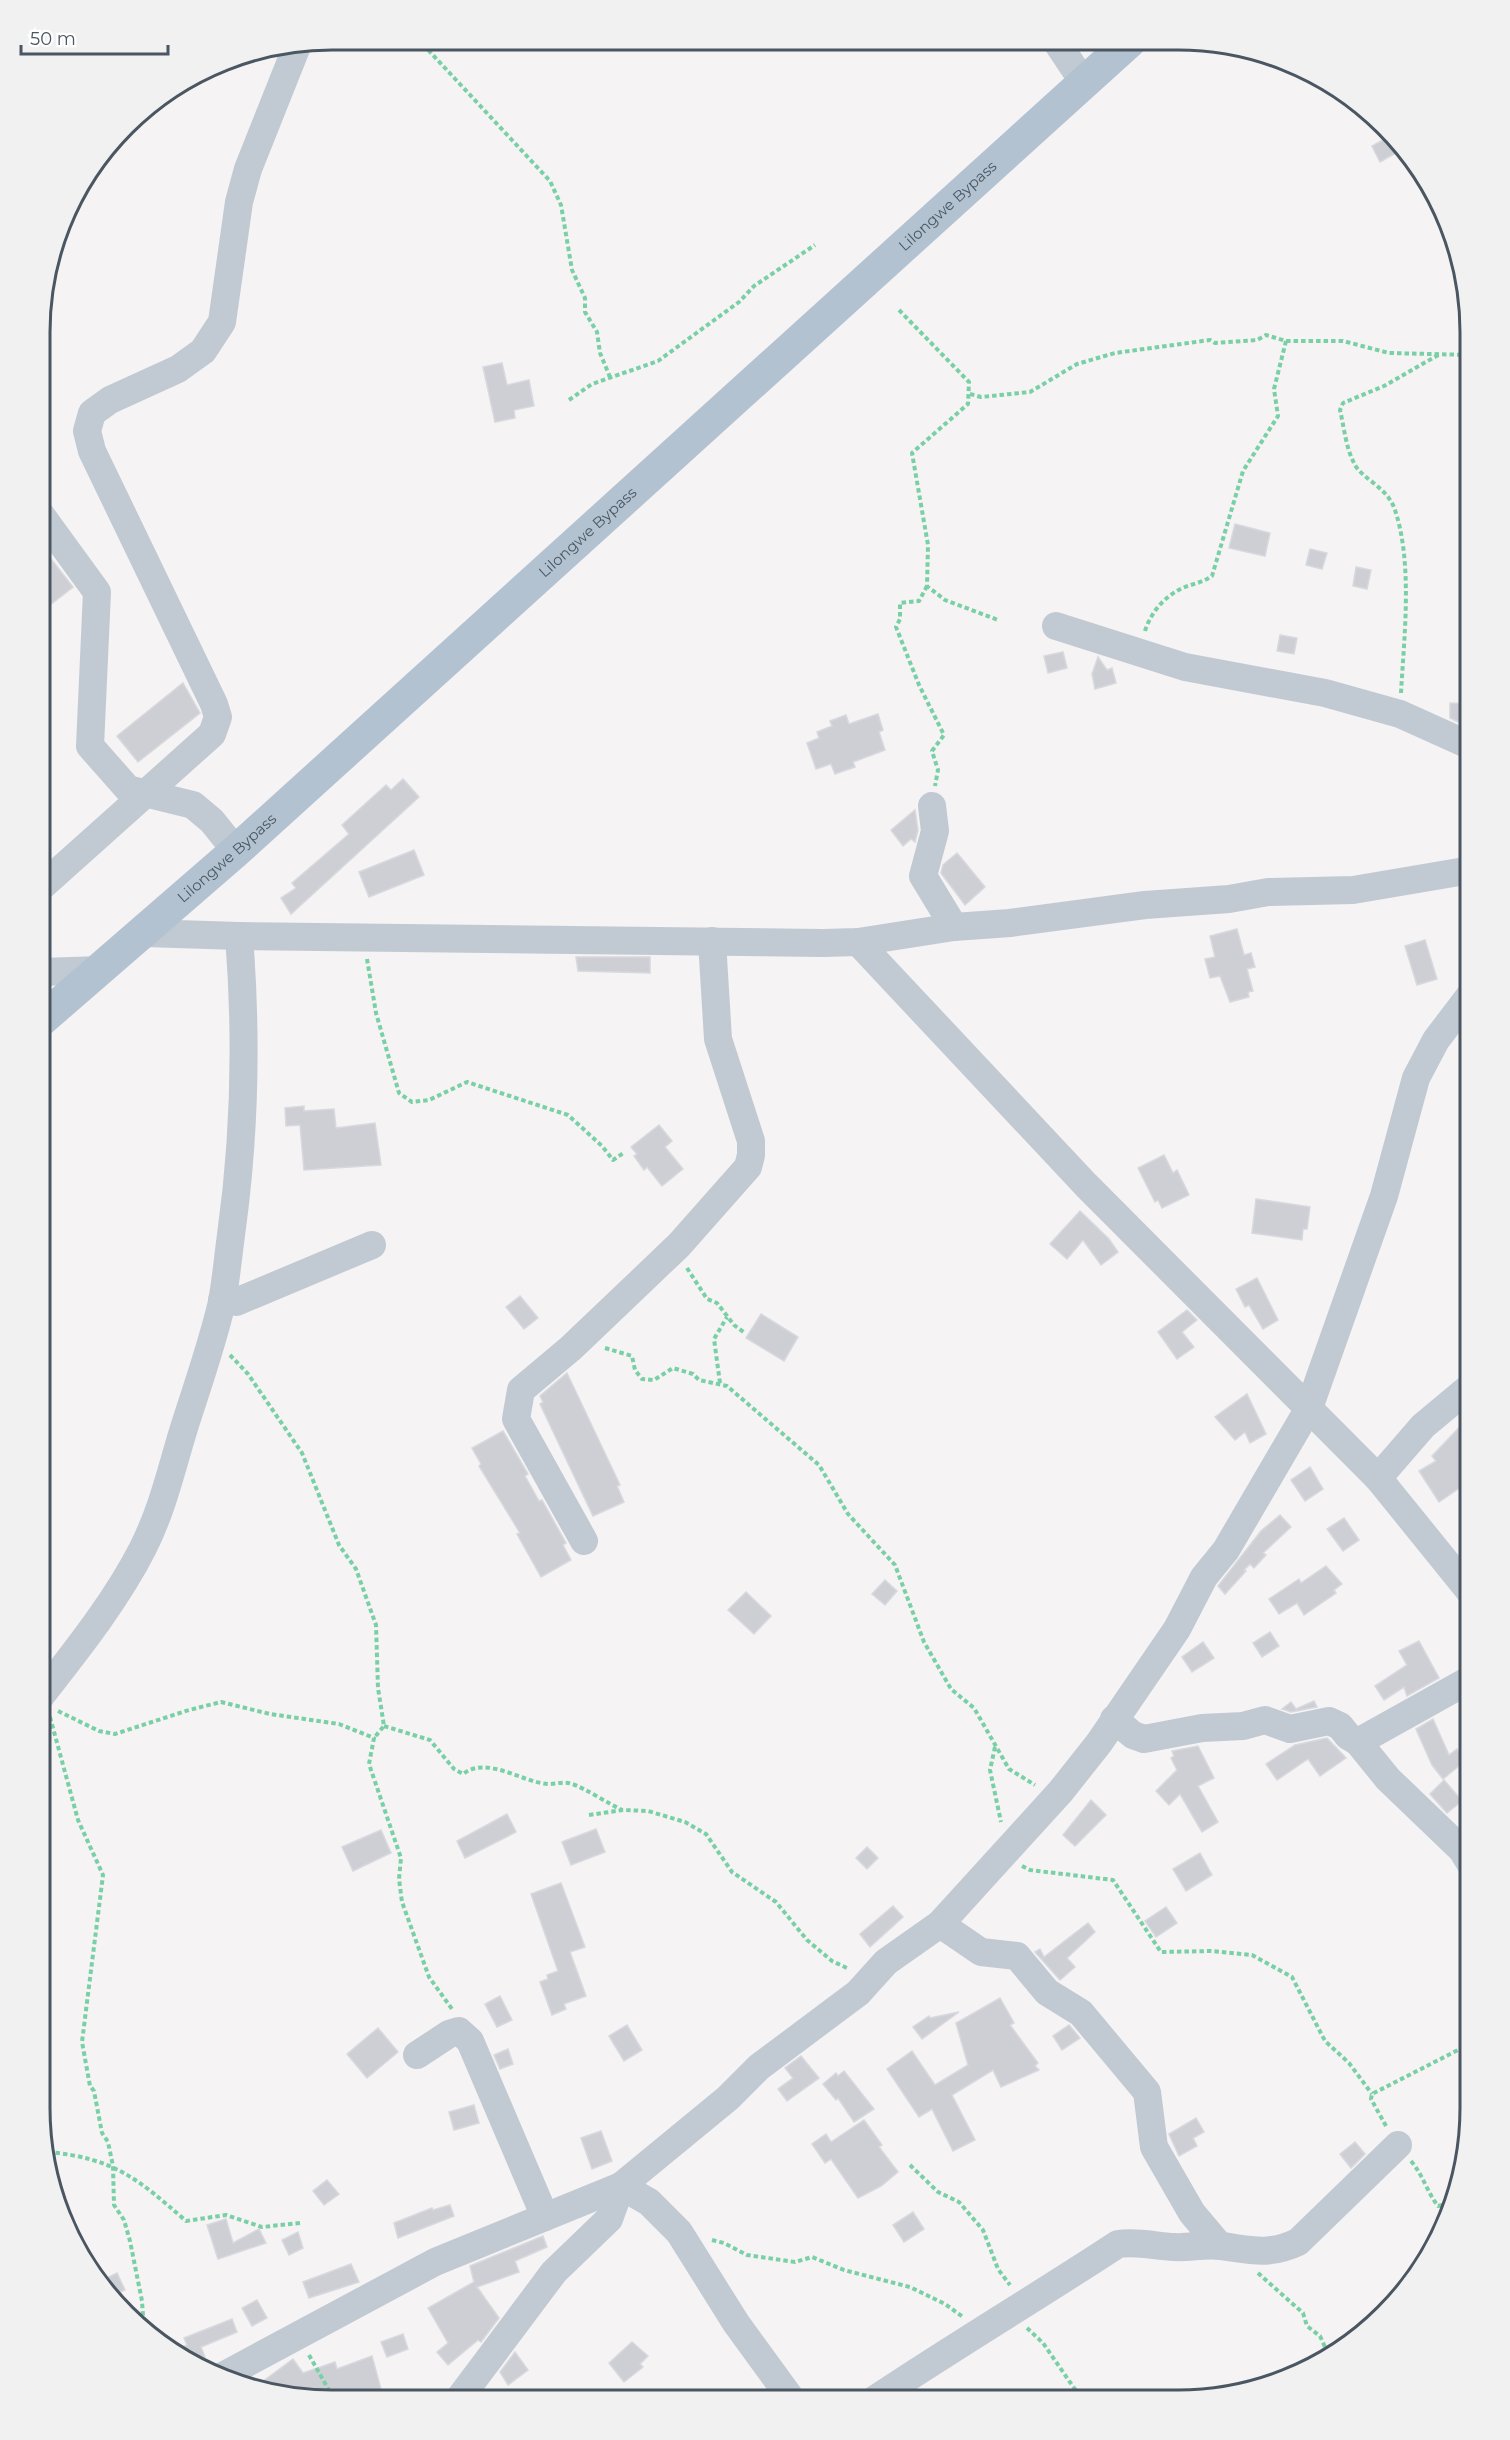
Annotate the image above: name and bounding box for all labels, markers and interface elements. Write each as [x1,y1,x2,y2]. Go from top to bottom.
scale bar [21,18,168,56]
text: 50 m [30,28,76,50]
street label: Lilongwe Bypass [894,156,1000,255]
street label: Lilongwe Bypass [534,483,640,581]
street label: Lilongwe Bypass [173,809,280,907]

